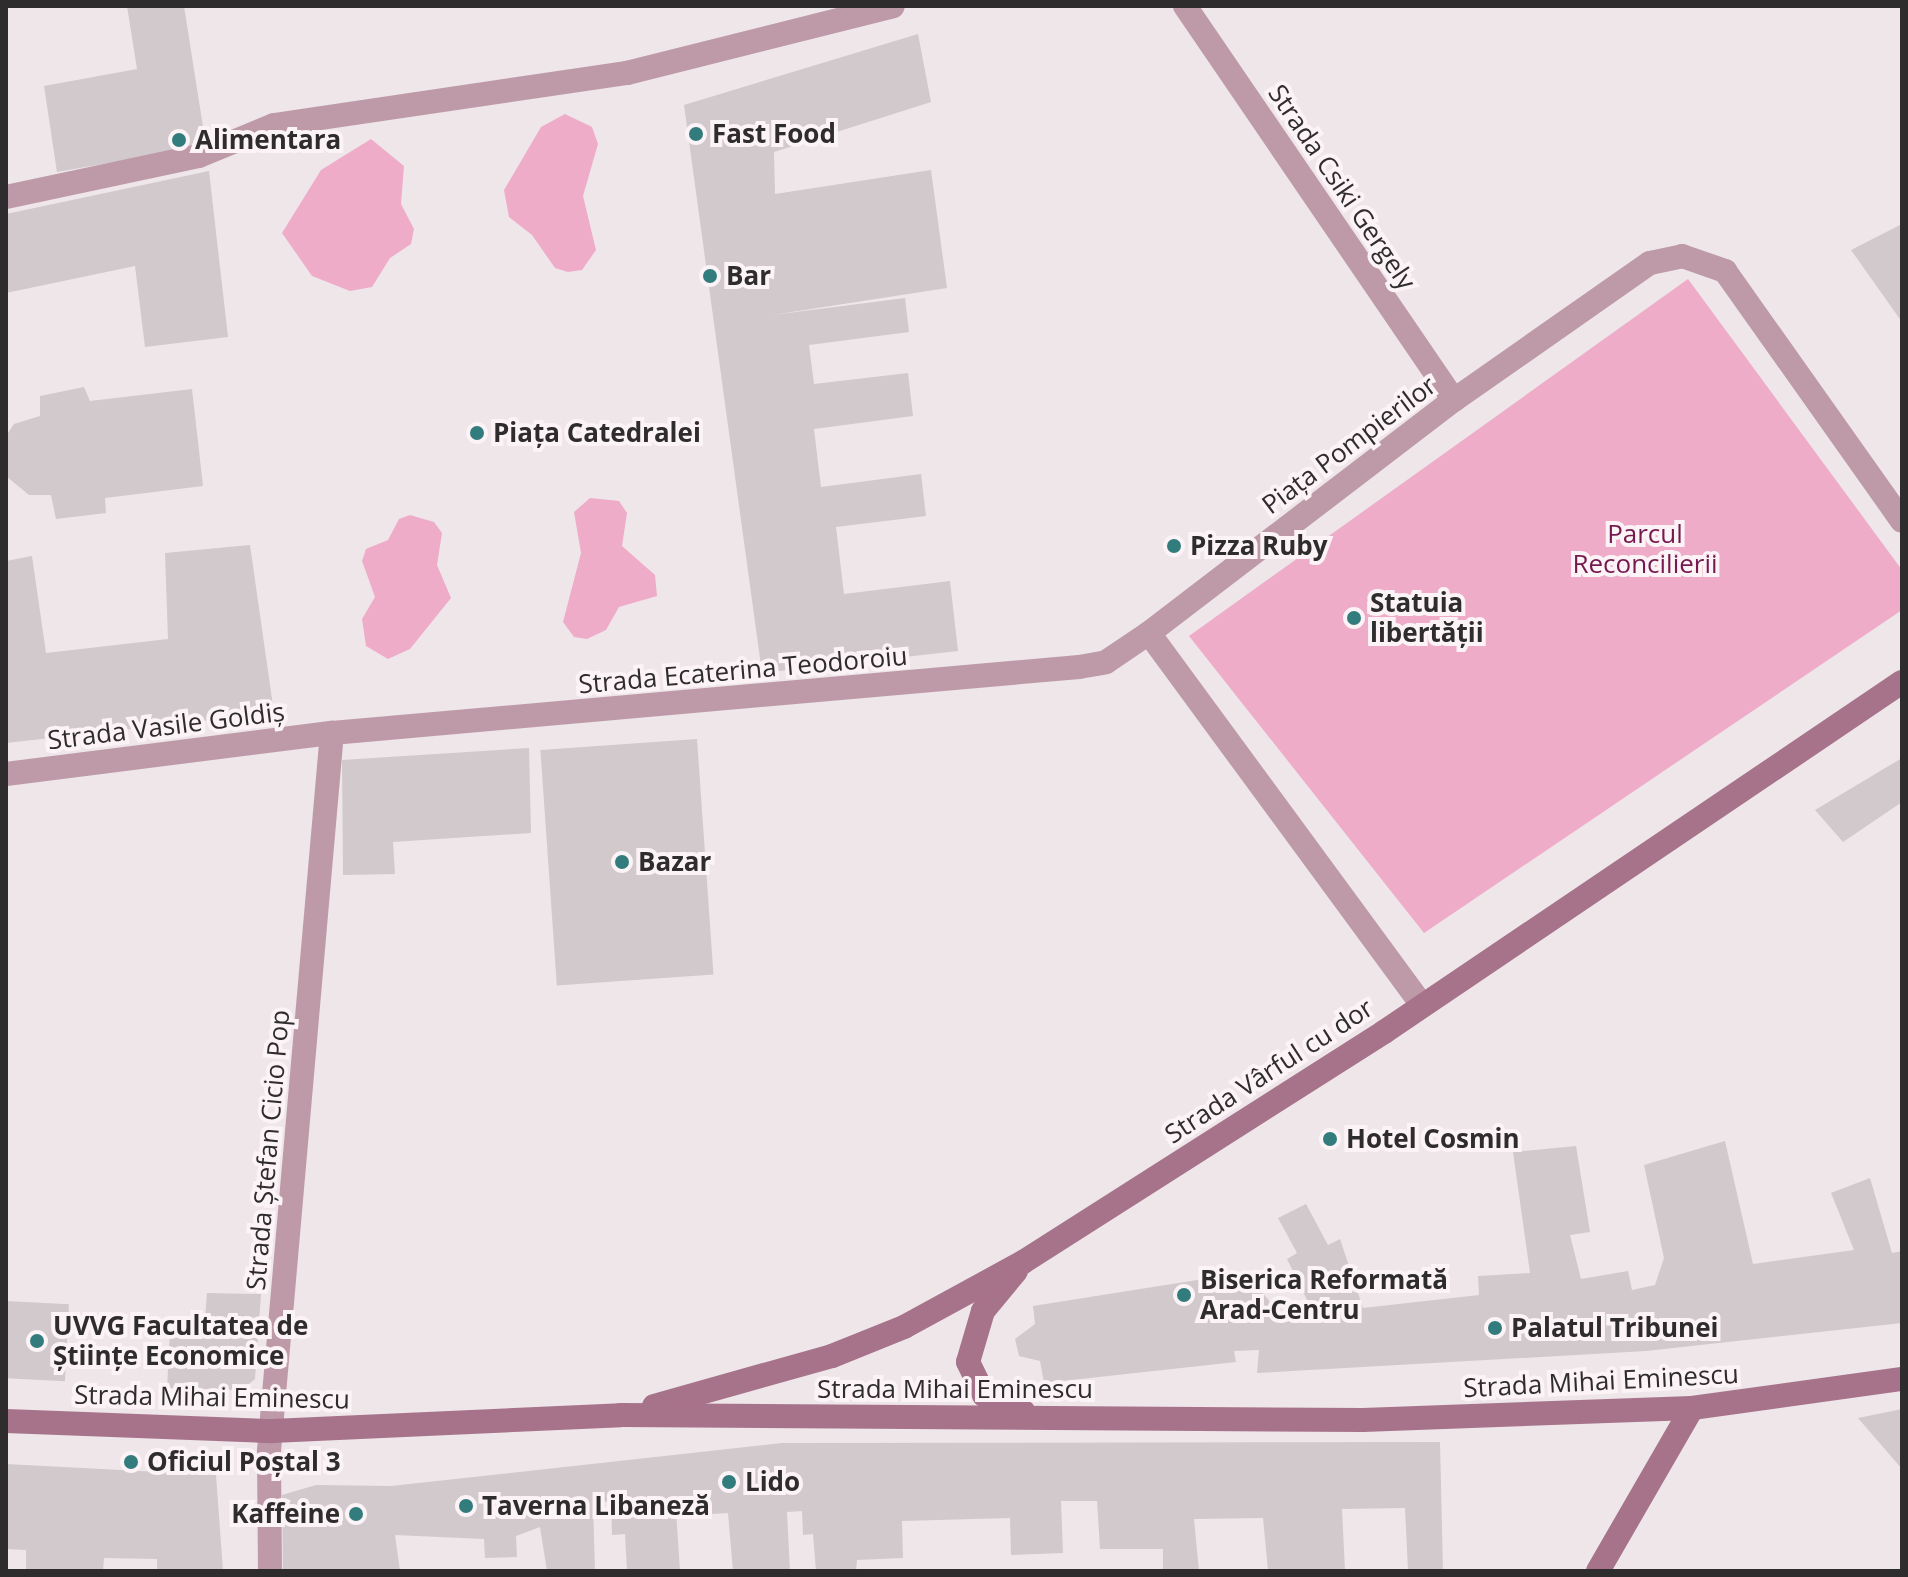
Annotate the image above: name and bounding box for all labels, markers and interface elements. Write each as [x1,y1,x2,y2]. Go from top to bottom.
street label: Strada Csiki Gergely [1262,79,1422,295]
place label: Fast Food [712,118,836,150]
place label: Alimentara [195,124,341,156]
marker: Fast Food [687,125,705,143]
marker: Alimentara [170,131,188,149]
place label: Bar [726,260,771,292]
marker: Bar [701,267,719,285]
street label: Piața Pompierilor [1256,369,1442,521]
place label: Piața Catedralei [493,417,701,449]
marker: Piața Catedralei [468,424,486,442]
park label: Parcul Reconcilierii [1572,518,1718,580]
place label: Pizza Ruby [1190,530,1328,562]
marker: Pizza Ruby [1165,537,1183,555]
place label: Statuia libertății [1370,587,1484,648]
marker: Statuia libertății [1345,609,1363,627]
street label: Strada Ecaterina Teodoroiu [577,640,909,700]
street label: Strada Vasile Goldiș [46,696,286,756]
place label: Bazar [638,846,711,878]
marker: Bazar [613,853,631,871]
street label: Strada Vârful cu dor [1159,992,1379,1150]
street label: Strada Ștefan Cicio Pop [240,1009,296,1291]
place label: Hotel Cosmin [1346,1123,1519,1155]
marker: Hotel Cosmin [1321,1130,1339,1148]
place label: Biserica Reformată Arad-Centru [1200,1264,1448,1326]
marker: Biserica Reformată Arad-Centru [1175,1286,1193,1304]
place label: UVVG Facultatea de Științe Economice [53,1310,308,1372]
place label: Palatul Tribunei [1511,1312,1718,1344]
marker: Palatul Tribunei [1486,1319,1504,1337]
marker: UVVG Facultatea de Științe Economice [28,1332,46,1350]
street label: Strada Mihai Eminescu [1462,1358,1740,1404]
street label: Strada Mihai Eminescu [817,1373,1093,1405]
street label: Strada Mihai Eminescu [74,1379,350,1415]
place label: Oficiul Poștal 3 [147,1446,341,1478]
marker: Oficiul Poștal 3 [122,1453,140,1471]
place label: Lido [745,1466,800,1498]
marker: Lido [720,1473,738,1491]
place label: Taverna Libaneză [482,1490,710,1522]
marker: Taverna Libaneză [457,1497,475,1515]
place label: Kaffeine [231,1498,340,1530]
marker: Kaffeine [347,1505,365,1523]

